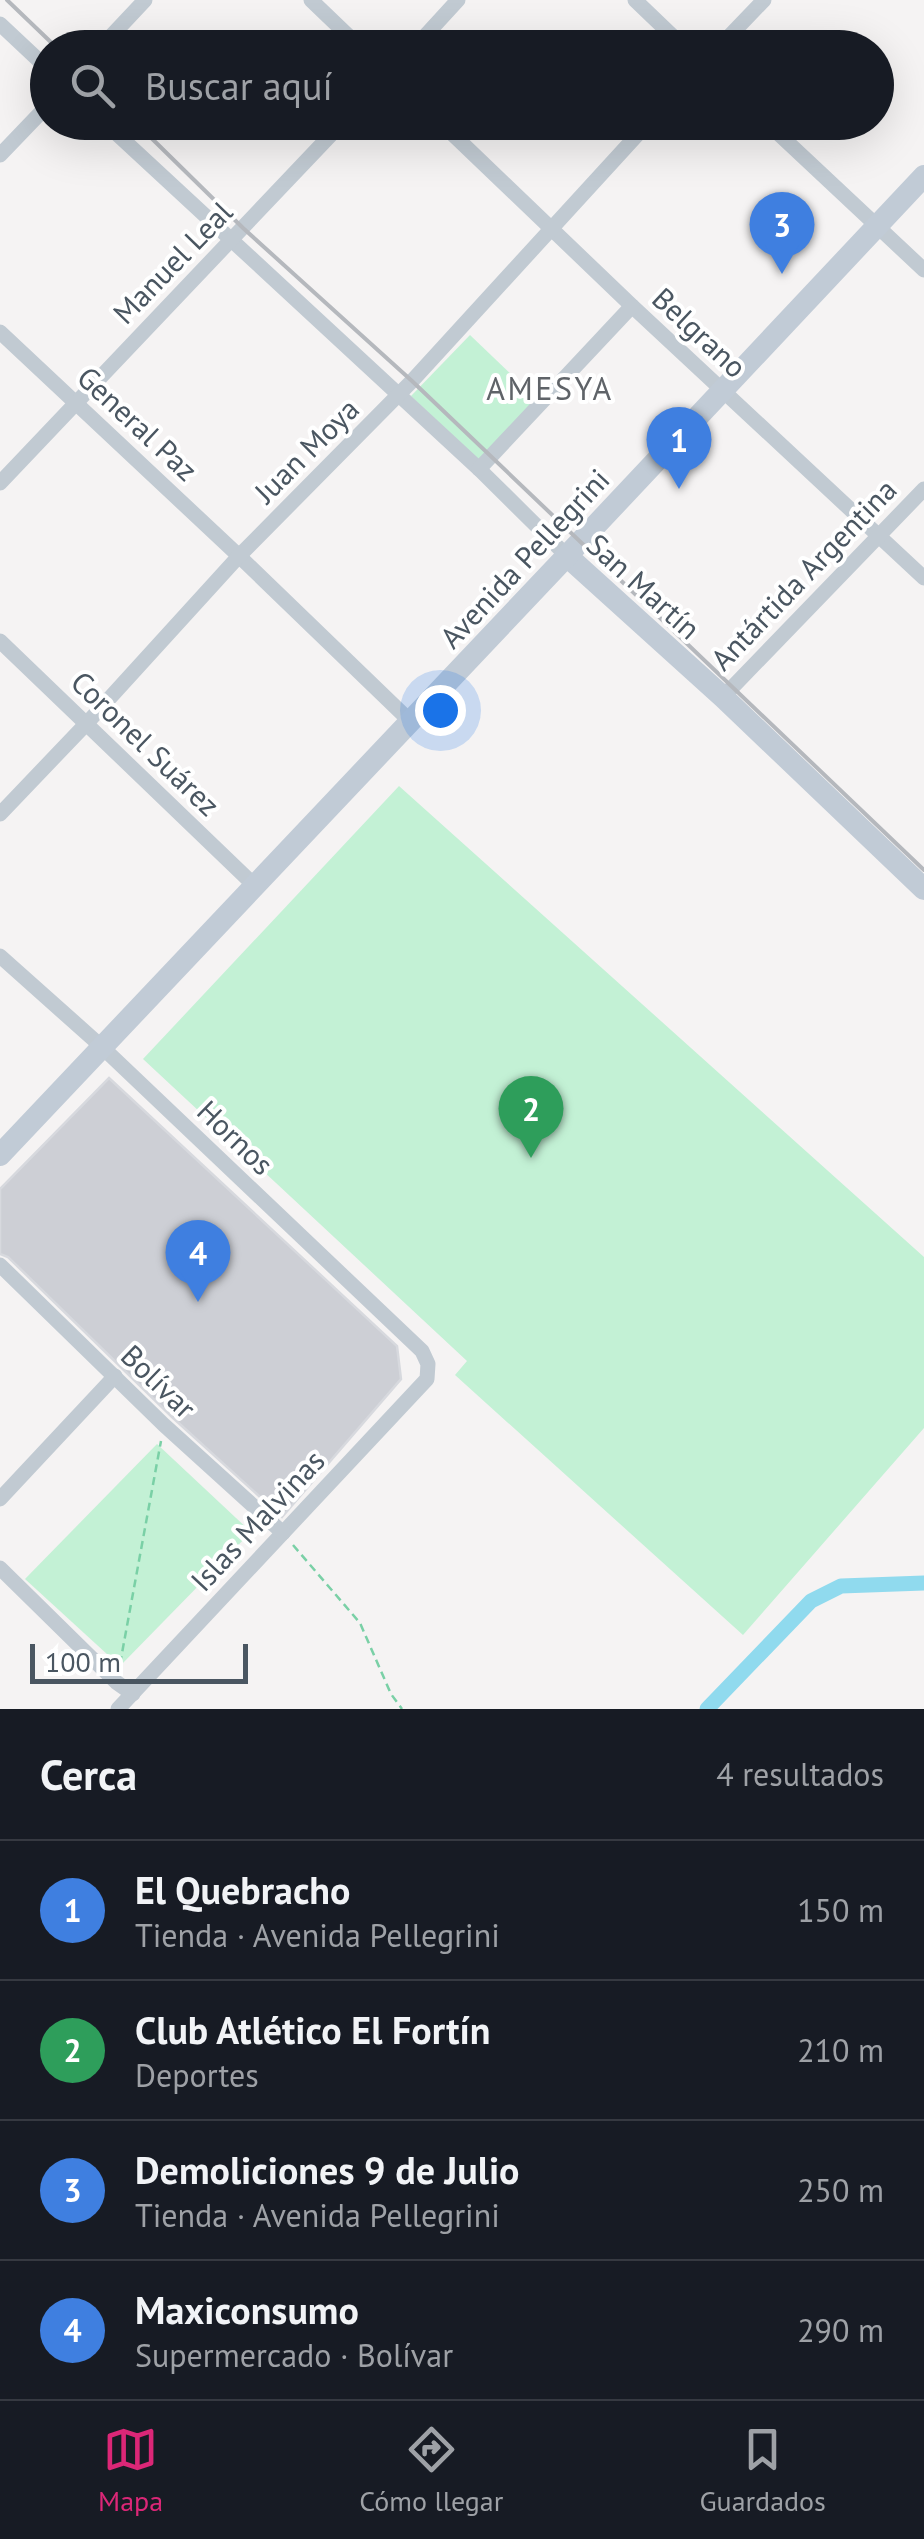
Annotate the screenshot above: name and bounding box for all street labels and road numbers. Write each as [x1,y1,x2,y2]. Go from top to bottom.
street label: Manuel Leal [104,192,240,332]
street label: Belgrano [645,278,755,386]
street label: General Paz [69,357,207,489]
street label: Juan Moya [244,389,367,512]
street label: Avenida Pellegrini [431,460,617,656]
street label: Antártida Argentina [702,470,904,678]
street label: San Martín [579,525,709,647]
street label: Coronel Suárez [63,662,229,824]
street label: Hornos [190,1091,282,1183]
street label: Bolívar [113,1336,205,1426]
street label: Islas Malvinas [182,1441,332,1599]

